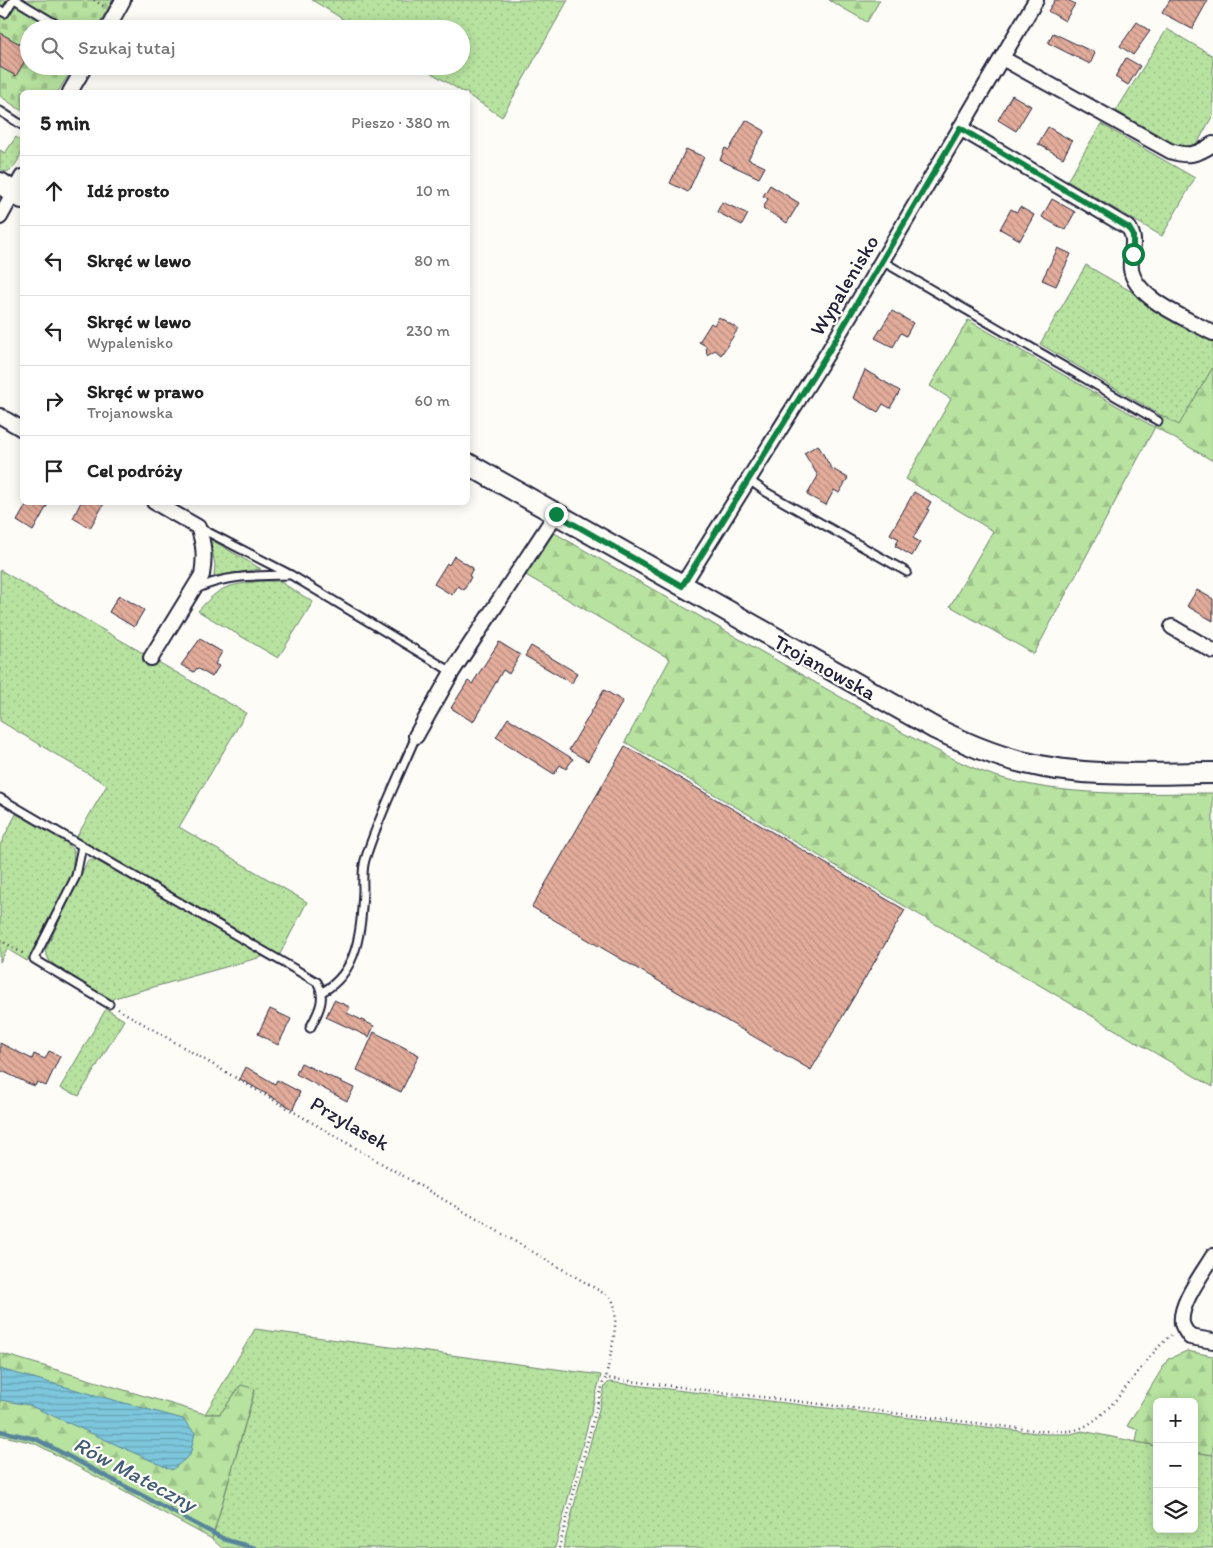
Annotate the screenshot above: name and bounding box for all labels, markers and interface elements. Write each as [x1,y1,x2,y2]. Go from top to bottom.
search box [20,20,470,75]
icon: search [38,34,66,62]
text: Szukaj tutaj [78,36,175,59]
text: 5 min [40,110,90,135]
text: Pieszo · 380 m [351,113,450,132]
icon: ahead [40,177,68,205]
text: Idź prosto [87,179,170,202]
text: 10 m [416,181,450,200]
street label: Wypalenisko [804,230,884,340]
route start [1122,243,1145,266]
icon: left [40,247,68,275]
text: Skręć w lewo [87,249,191,272]
text: 80 m [414,251,450,270]
text: Skręć w lewo [87,310,191,333]
icon: left [40,317,68,345]
text: 230 m [406,321,450,340]
text: Wypalenisko [87,333,173,352]
text: Skręć w prawo [87,380,204,403]
icon: right [40,387,68,415]
text: 60 m [415,391,450,410]
text: Trojanowska [87,403,173,422]
icon: arrive [40,457,68,485]
text: Cel podróży [87,459,182,482]
route end [545,503,568,526]
street label: Trojanowska [770,629,880,705]
street label: Przylasek [306,1090,394,1156]
map controls [1153,1398,1198,1533]
button: + [1153,1398,1198,1443]
water label: Rów Mateczny [69,1430,203,1519]
button: − [1153,1443,1198,1488]
button: layers [1153,1488,1198,1533]

